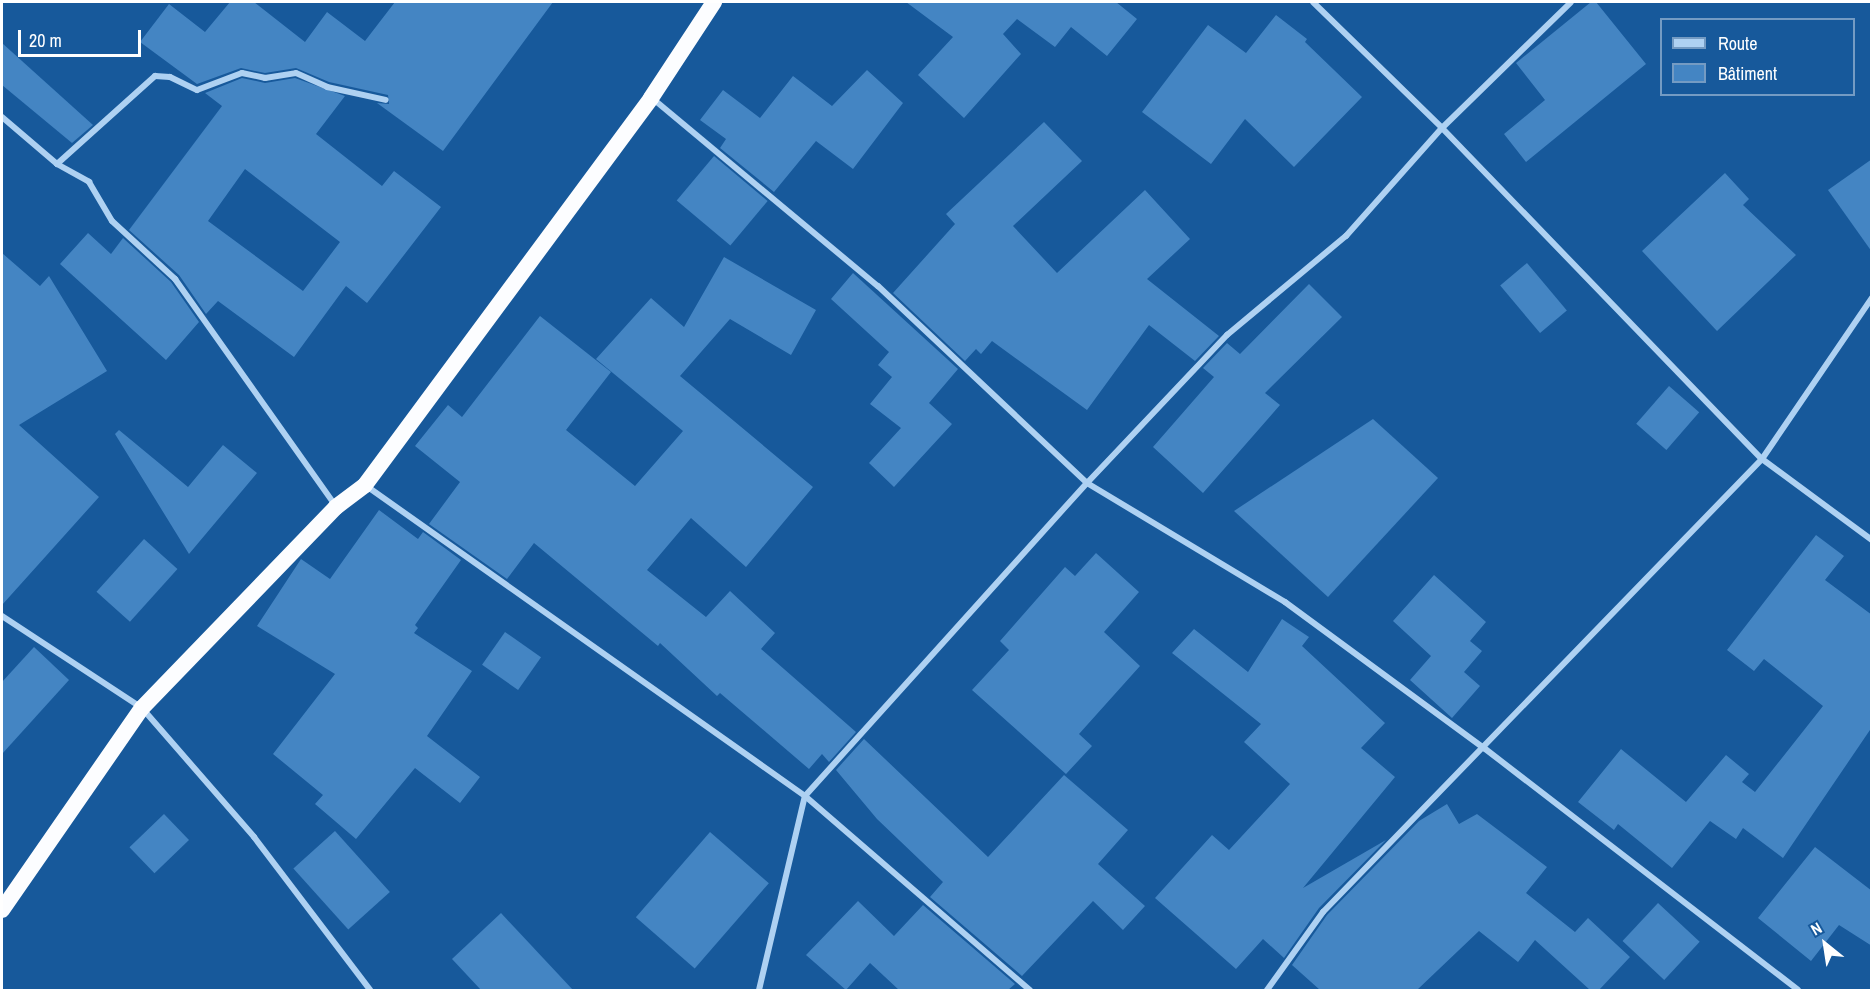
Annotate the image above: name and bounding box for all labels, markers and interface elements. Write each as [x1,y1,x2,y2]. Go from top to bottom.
scale bar [21,18,144,56]
legend [1660,18,1855,96]
text: 20 m [29,28,62,53]
text: Route [1718,31,1757,56]
text: Bâtiment [1718,61,1777,86]
north arrow [1795,914,1855,974]
text: N [1806,917,1826,940]

